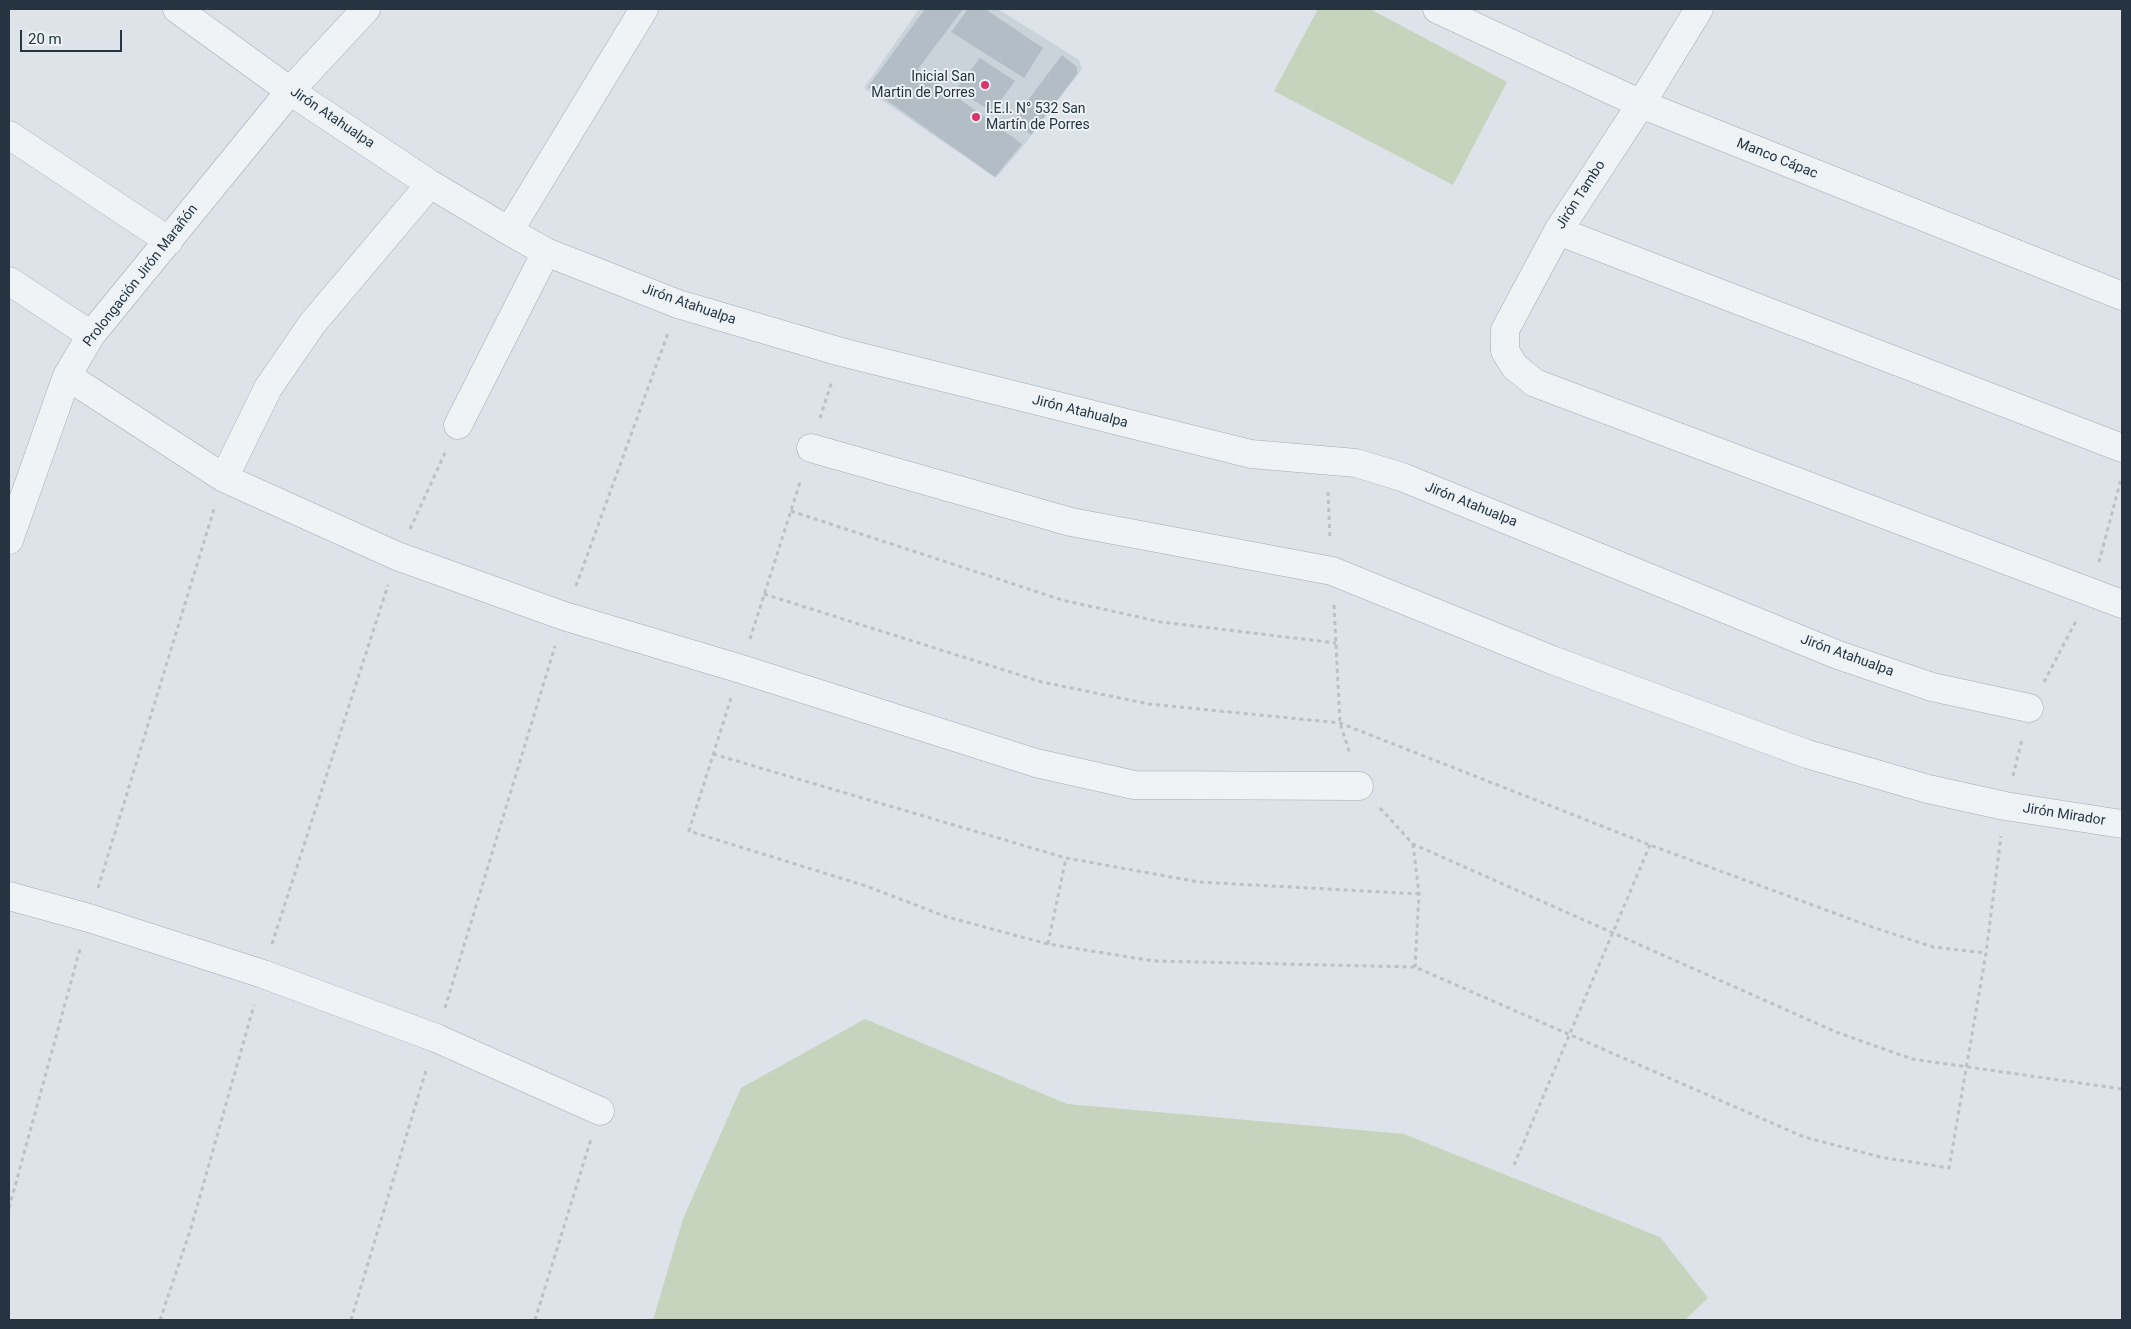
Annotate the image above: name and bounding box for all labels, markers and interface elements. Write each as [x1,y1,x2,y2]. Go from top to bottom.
scale bar [22,20,125,52]
text: 20 m [28,30,62,48]
place label: Inicial San Martin de Porres [871,69,975,102]
marker: Inicial San Martin de Porres [979,79,991,91]
street label: Jirón Atahualpa [287,84,377,152]
place label: I.E.I. N° 532 San Martín de Porres [986,101,1090,134]
marker: I.E.I. N° 532 San Martín de Porres [970,111,982,123]
street label: Manco Cápac [1734,135,1820,183]
street label: Jirón Tambo [1553,158,1609,232]
street label: Prolongación Jirón Marañón [80,201,202,351]
street label: Jirón Atahualpa [640,281,738,329]
street label: Jirón Atahualpa [1030,392,1130,432]
street label: Jirón Atahualpa [1422,479,1520,531]
street label: Jirón Atahualpa [1798,631,1896,681]
street label: Jirón Mirador [2022,800,2106,830]

